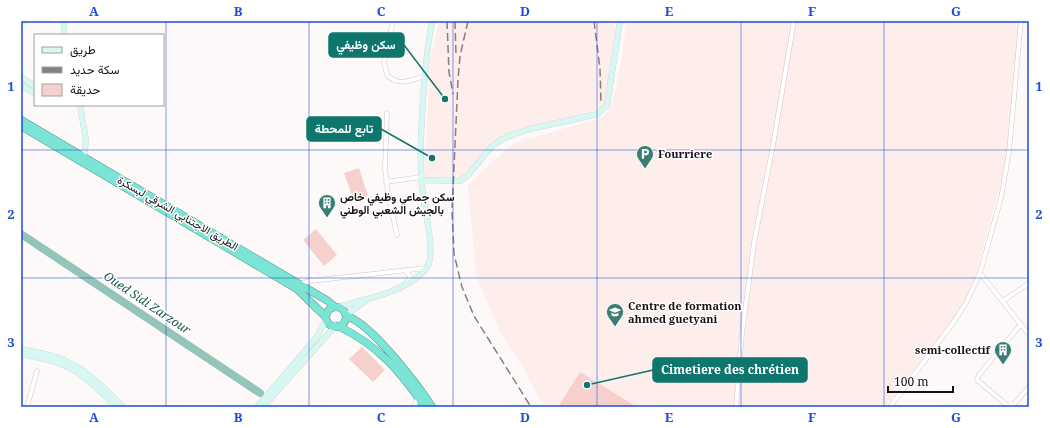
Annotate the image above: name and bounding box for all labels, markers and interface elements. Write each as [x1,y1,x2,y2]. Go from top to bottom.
text: A [89,2,99,20]
text: B [234,2,243,20]
text: C [377,2,386,20]
text: D [520,2,530,20]
text: E [665,2,674,20]
text: F [808,2,816,20]
text: G [951,2,961,20]
callout: سكن وظيفي [329,33,404,57]
legend [34,34,164,106]
text: سكن وظيفي [336,36,396,55]
text: طريق [70,41,96,58]
text: سكة حديد [70,61,119,78]
text: 1 [7,77,15,95]
text: 1 [1035,77,1043,95]
text: حديقة [70,81,100,98]
callout: تابع للمحطة [307,117,381,141]
text: تابع للمحطة [315,120,373,137]
parking icon: Fourriere [635,144,655,169]
place label: Fourriere [658,146,712,161]
street label: الطريق الاجتنابي الشرقي لبسكرة [114,172,241,256]
place label: سكن جماعي وظيفي خاص بالجيش الشعبي الوطني [340,189,455,219]
building icon: سكن جماعي وظيفي خاص بالجيش الشعبي الوطني [317,193,337,218]
text: 2 [7,205,15,223]
text: 2 [1035,205,1043,223]
water label: Oued Sidi Zarzour [100,267,194,338]
place label: Centre de formation ahmed guetyani [628,298,742,326]
school or university icon: Centre de formation ahmed guetyani [605,302,625,327]
text: 3 [7,333,15,351]
text: 3 [1035,333,1043,351]
building icon: semi-collectif [993,340,1013,365]
place label: semi-collectif [915,342,992,357]
callout: Cimetiere des chrétien [653,358,807,382]
text: Cimetiere des chrétien [661,361,799,378]
scale bar [888,368,953,394]
text: 100 m [894,373,929,390]
text: A [89,408,99,426]
text: B [234,408,243,426]
text: C [377,408,386,426]
text: D [520,408,530,426]
text: E [665,408,674,426]
text: F [808,408,816,426]
text: G [951,408,961,426]

